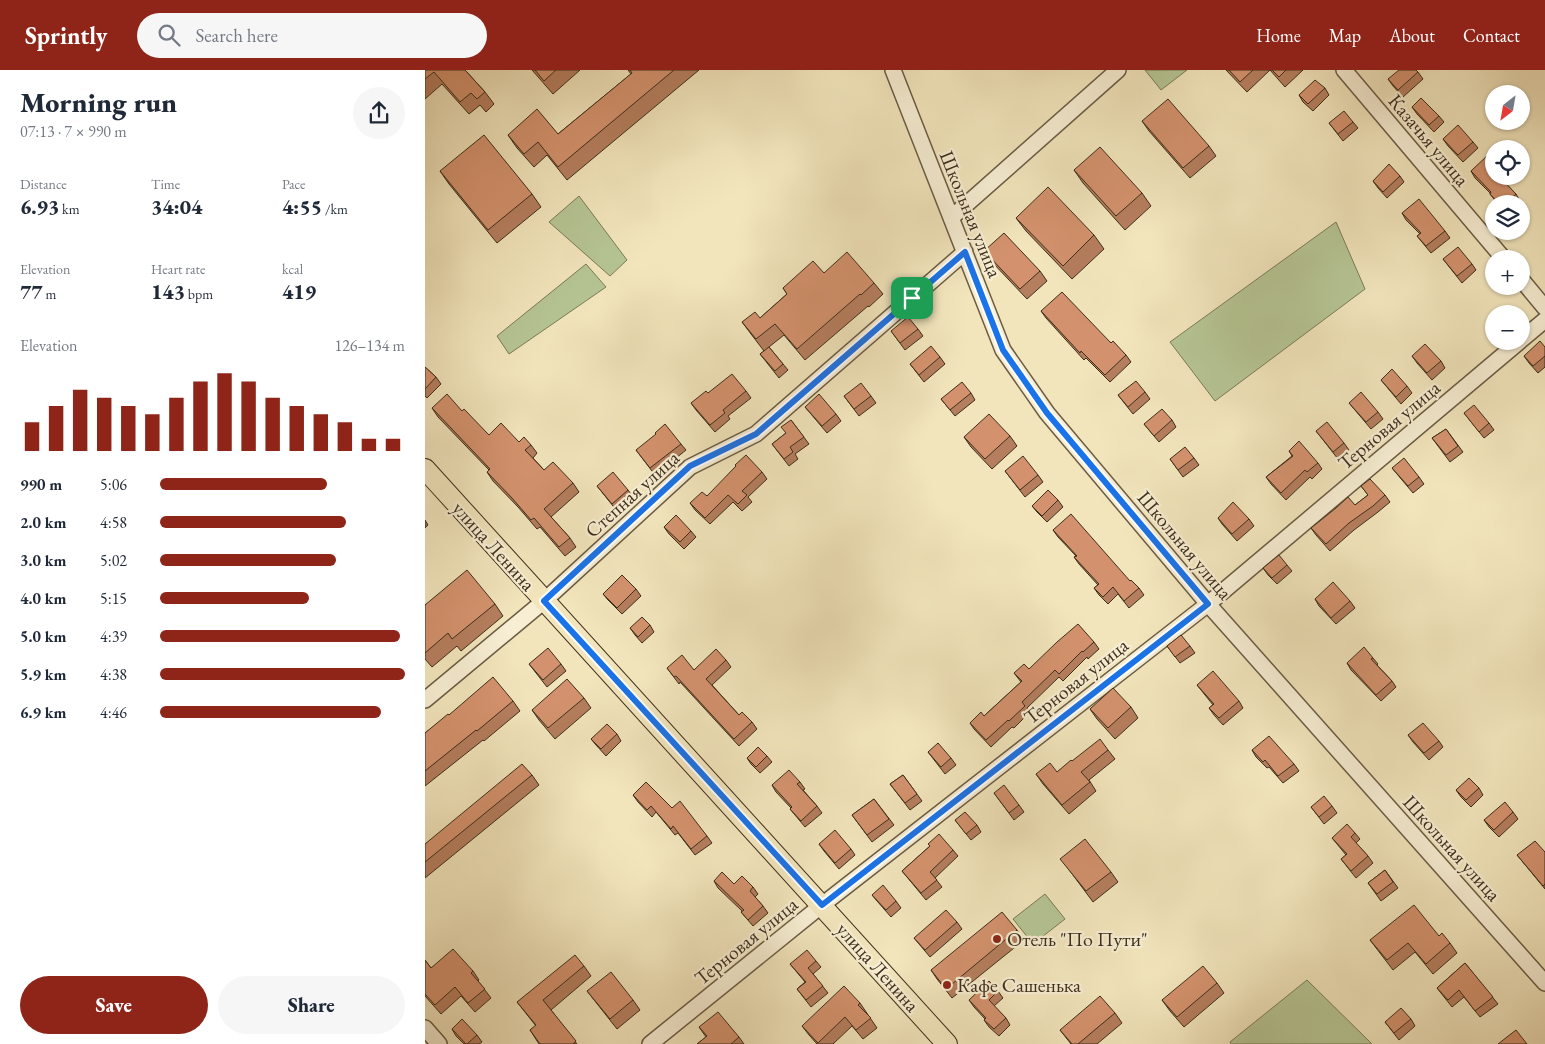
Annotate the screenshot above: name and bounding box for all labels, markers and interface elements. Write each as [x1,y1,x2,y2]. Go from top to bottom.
search box [137,13,487,58]
text: Sprintly [25,20,107,51]
icon: search [155,21,183,49]
text: Search here [195,23,278,48]
text: Home [1256,24,1301,47]
text: Map [1329,24,1361,47]
text: About [1389,24,1435,47]
text: Contact [1463,24,1520,47]
text: Morning run [20,84,177,120]
north arrow [1485,85,1530,130]
map controls [1485,85,1530,350]
button: share [353,87,405,139]
street label: Казачья улица [1383,88,1475,192]
text: 07:13 · 7 × 990 m [20,121,127,142]
button: locate [1485,140,1530,185]
street label: Школьная улица [934,147,1008,281]
text: Distance [20,175,67,193]
text: Time [151,175,180,193]
text: Pace [282,175,306,193]
text: 6.93 [20,193,59,220]
text: 34:04 [151,193,202,220]
text: 4:55 [282,193,322,220]
button: layers [1485,195,1530,240]
text: km [59,200,80,218]
text: /km [322,200,348,218]
button: + [1485,250,1530,295]
text: Elevation [20,260,70,278]
text: Heart rate [151,260,205,278]
text: kcal [282,260,303,278]
pin [891,277,933,319]
text: 77 [20,278,43,305]
text: 143 [151,278,185,305]
text: 419 [282,278,316,305]
icon: arrive [898,284,926,312]
text: m [43,285,56,303]
text: bpm [185,285,213,303]
button: − [1485,305,1530,350]
text: Elevation [20,335,78,356]
text: 126–134 m [334,335,405,356]
street label: Терновая улица [1332,375,1446,475]
street label: Степная улица [579,445,685,543]
text: 990 m [20,474,62,495]
text: 5:06 [100,474,127,495]
street label: Школьная улица [1132,485,1238,605]
street label: улица Ленина [447,496,541,596]
text: 2.0 km [20,512,66,533]
text: 4:58 [100,512,127,533]
text: 3.0 km [20,550,66,571]
text: 5:02 [100,550,127,571]
text: 4.0 km [20,588,66,609]
text: 5:15 [100,588,127,609]
text: 5.0 km [20,626,66,647]
text: 4:39 [100,626,127,647]
street label: Терновая улица [1018,632,1134,730]
text: 5.9 km [20,664,66,685]
text: 4:38 [100,664,127,685]
text: 6.9 km [20,702,66,723]
text: 4:46 [100,702,127,723]
street label: Школьная улица [1397,789,1507,907]
street label: Терновая улица [689,891,803,991]
street label: улица Ленина [831,917,925,1017]
place label: Отель "По Пути" [1007,926,1148,952]
marker: Отель "По Пути" [991,933,1003,945]
place label: Кафе Сашенька [957,972,1081,998]
button: Save [20,976,208,1034]
button: Share [218,976,405,1034]
marker: Кафе Сашенька [941,979,953,991]

